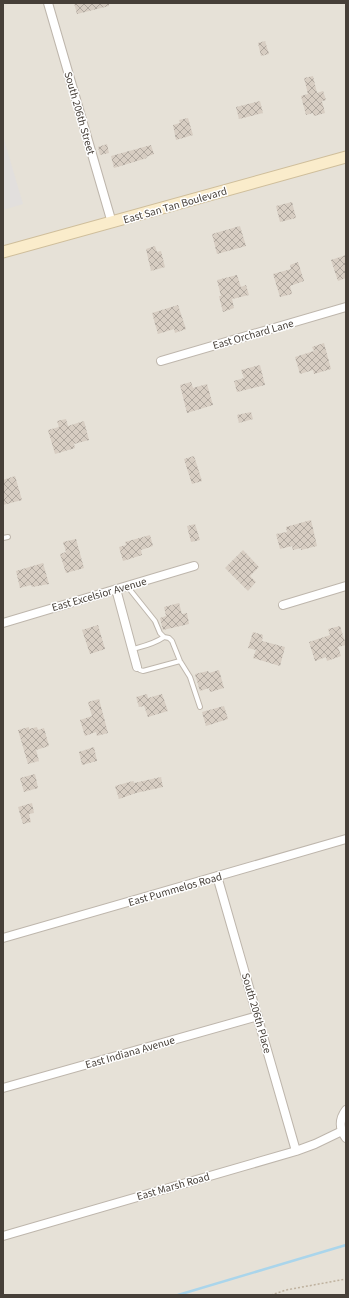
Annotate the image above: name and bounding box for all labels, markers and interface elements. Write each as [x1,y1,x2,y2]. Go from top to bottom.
street label: South 206th Street [61,70,99,157]
street label: East San Tan Boulevard [122,184,229,227]
street label: East Orchard Lane [211,316,296,353]
street label: East Excelsior Avenue [50,574,149,615]
street label: East Pummelos Road [127,869,224,910]
street label: South 206th Place [238,971,275,1056]
street label: East Indiana Avenue [84,1032,177,1072]
street label: East Marsh Road [135,1169,211,1204]

